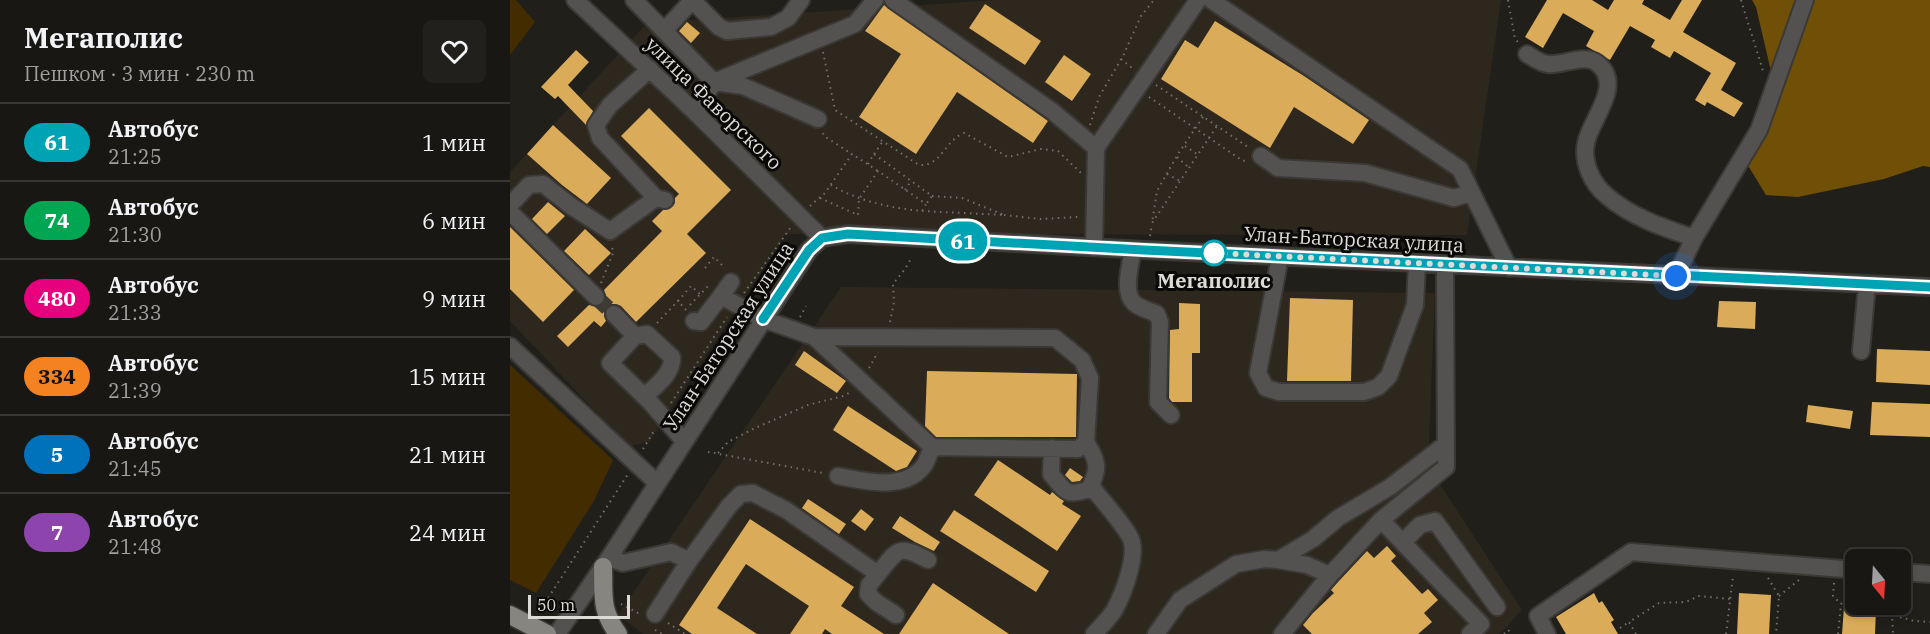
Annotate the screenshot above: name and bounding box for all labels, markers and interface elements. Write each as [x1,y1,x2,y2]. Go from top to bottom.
text: Мегаполис [24,19,183,56]
button: heart [423,20,486,83]
street label: улица Фаворского [640,31,788,175]
text: Пешком · 3 мин · 230 m [24,60,255,87]
text: Автобус [108,114,199,143]
text: 61 [44,128,70,156]
text: 1 мин [422,128,486,157]
text: 21:25 [108,143,162,170]
text: Автобус [108,192,199,221]
text: 74 [44,206,70,234]
text: 6 мин [422,206,486,235]
street label: Улан-Баторская улица [1243,220,1465,258]
text: 21:30 [108,221,162,248]
line badge: 61 [936,222,990,260]
text: 61 [950,227,976,255]
street label: Улан-Баторская улица [657,236,799,436]
marker: Мегаполис [1201,240,1227,266]
your location [1661,261,1691,291]
place label: Мегаполис [1157,267,1271,294]
text: Автобус [108,270,199,299]
text: 480 [38,284,76,312]
text: 9 мин [422,284,486,313]
text: 21:33 [108,299,162,326]
text: Автобус [108,348,199,377]
text: 334 [38,362,76,390]
text: 15 мин [409,362,486,391]
text: 21:39 [108,377,162,404]
text: Автобус [108,426,199,455]
text: 5 [51,440,63,468]
text: 21 мин [409,440,486,469]
text: 21:45 [108,455,162,482]
text: Автобус [108,504,199,533]
text: 7 [51,518,63,546]
text: 24 мин [409,518,486,547]
text: 21:48 [108,533,162,560]
north arrow [1845,549,1911,615]
map controls [1845,549,1911,615]
scale bar [528,592,630,620]
text: 50 m [537,595,575,615]

